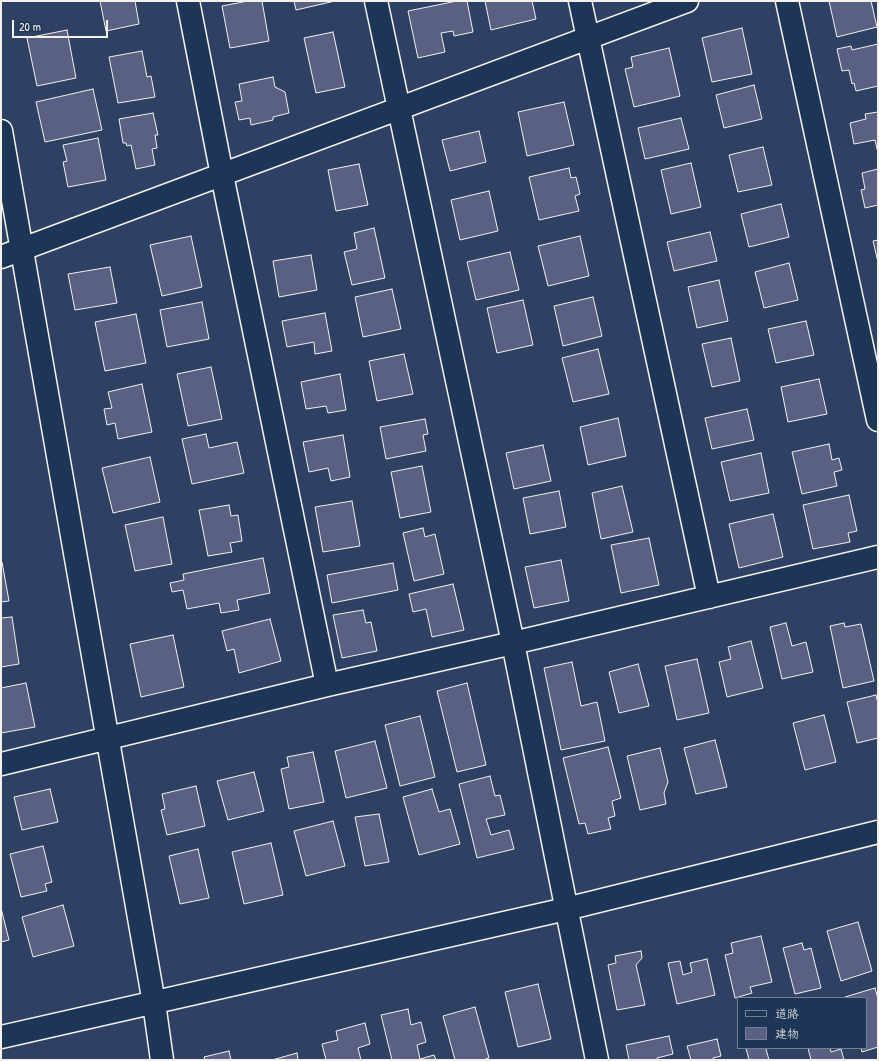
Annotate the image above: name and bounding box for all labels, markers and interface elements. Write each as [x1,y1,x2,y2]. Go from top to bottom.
scale bar [14,12,110,38]
text: 20 m [19,18,41,35]
legend [737,997,867,1049]
text: 道路 [775,1005,799,1022]
text: 建物 [775,1025,799,1042]

